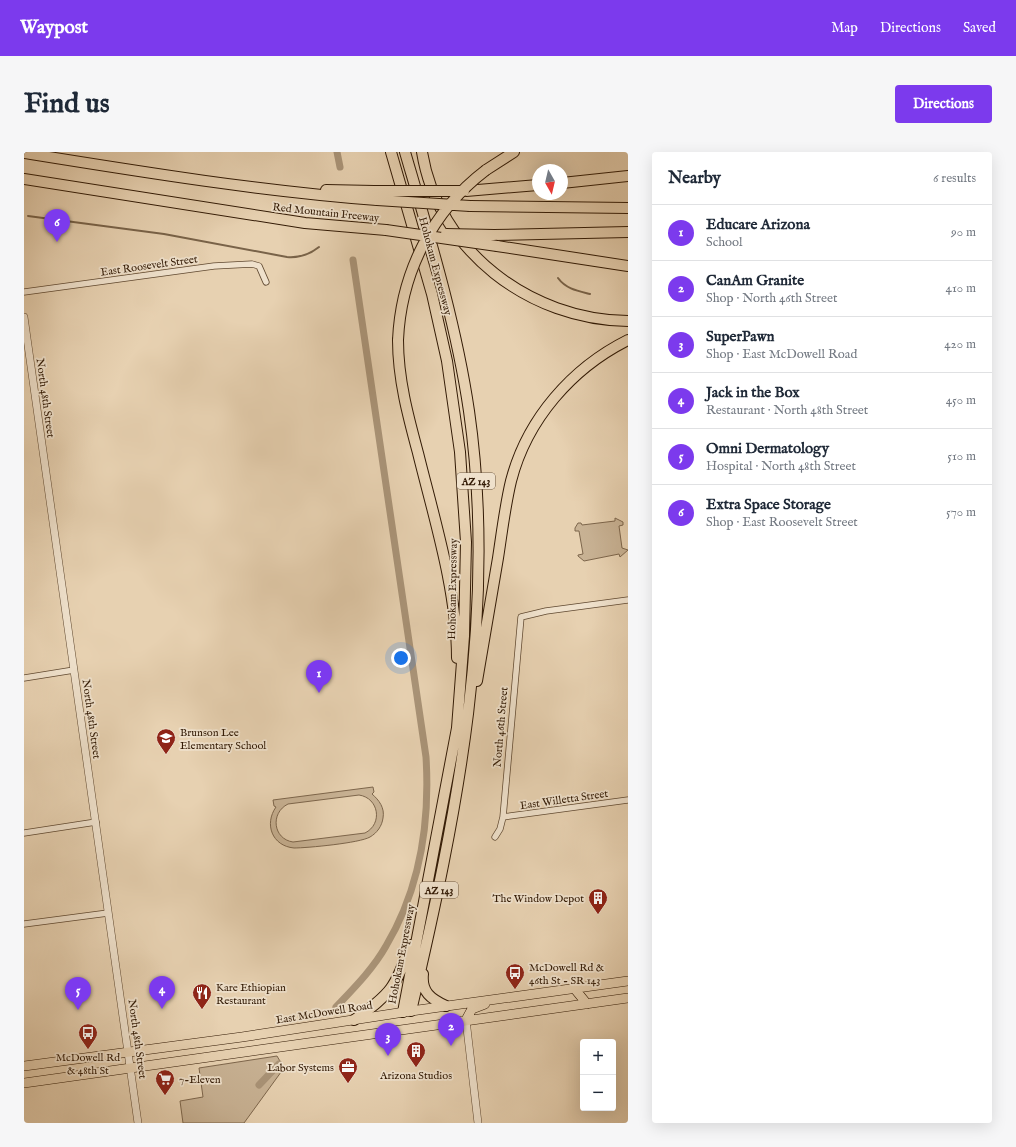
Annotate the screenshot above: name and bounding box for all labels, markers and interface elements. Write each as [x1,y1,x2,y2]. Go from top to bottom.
text: Waypost [20,16,88,40]
text: Map [831,19,858,37]
text: Directions [880,19,941,37]
text: Saved [963,19,996,37]
button: Directions [895,85,992,123]
text: Find us [24,87,110,122]
north arrow [532,164,568,200]
text: Nearby [668,168,721,189]
text: 6 results [933,170,976,187]
street label: Red Mountain Freeway [272,200,381,226]
pin: 6 [44,209,70,242]
street label: Hohokam Expressway [415,215,455,318]
text: Educare Arizona [706,215,810,234]
text: 1 [679,224,683,241]
text: 90 m [951,224,976,241]
text: School [706,234,743,251]
street label: East Roosevelt Street [100,252,199,280]
text: CanAm Granite [706,271,804,290]
text: 2 [678,280,684,297]
text: 410 m [946,280,976,297]
text: Shop · North 46th Street [706,290,837,307]
text: SuperPawn [706,327,774,346]
text: 3 [679,336,683,353]
text: 420 m [944,336,976,353]
text: Shop · East McDowell Road [706,346,857,363]
street label: North 48th Street [32,357,58,439]
text: Jack in the Box [706,383,800,402]
text: 4 [678,392,684,409]
text: 450 m [946,392,976,409]
text: Restaurant · North 48th Street [706,402,868,419]
text: Omni Dermatology [706,439,829,458]
text: 5 [679,448,683,465]
text: 510 m [947,448,976,465]
text: Hospital · North 48th Street [706,458,856,475]
road number: AZ 143 [457,473,495,489]
text: Extra Space Storage [706,495,831,514]
text: 6 [678,504,684,521]
text: 570 m [946,504,976,521]
text: Shop · East Roosevelt Street [706,514,858,531]
street label: Hohokam Expressway [445,538,461,640]
your location [391,648,411,668]
pin: 1 [306,660,332,693]
street label: North 48th Street [78,678,104,760]
street label: North 46th Street [491,686,511,768]
place label: Brunson Lee Elementary School [180,726,266,753]
school or university icon: Brunson Lee Elementary School [155,727,177,755]
street label: East Willetta Street [519,787,609,813]
road number: AZ 143 [420,882,458,898]
building icon: The Window Depot [587,887,609,915]
place label: The Window Depot [493,892,584,906]
street label: Hohokam Expressway [385,903,419,1005]
place label: McDowell Rd & 46th St - SR 143 [529,961,604,988]
bus stop icon: McDowell Rd & 46th St - SR 143 [504,962,526,990]
pin: 4 [149,976,175,1009]
pin: 5 [65,977,91,1010]
place label: Kare Ethiopian Restaurant [216,981,286,1008]
restaurant icon: Kare Ethiopian Restaurant [191,982,213,1010]
street label: North 48th Street [124,998,150,1080]
street label: East McDowell Road [275,998,374,1028]
pin: 2 [438,1013,464,1046]
bus stop icon: McDowell Rd & 48th St [77,1022,99,1050]
pin: 3 [375,1023,401,1056]
map controls [580,1039,616,1111]
button: + [580,1039,616,1075]
building icon: Arizona Studios [405,1040,427,1068]
place label: McDowell Rd & 48th St [56,1051,120,1078]
office icon: Labor Systems [337,1056,359,1084]
place label: Labor Systems [267,1061,334,1075]
supermarket icon: 7-Eleven [154,1068,176,1096]
place label: Arizona Studios [379,1069,452,1083]
place label: 7-Eleven [179,1073,221,1087]
button: − [580,1075,616,1111]

